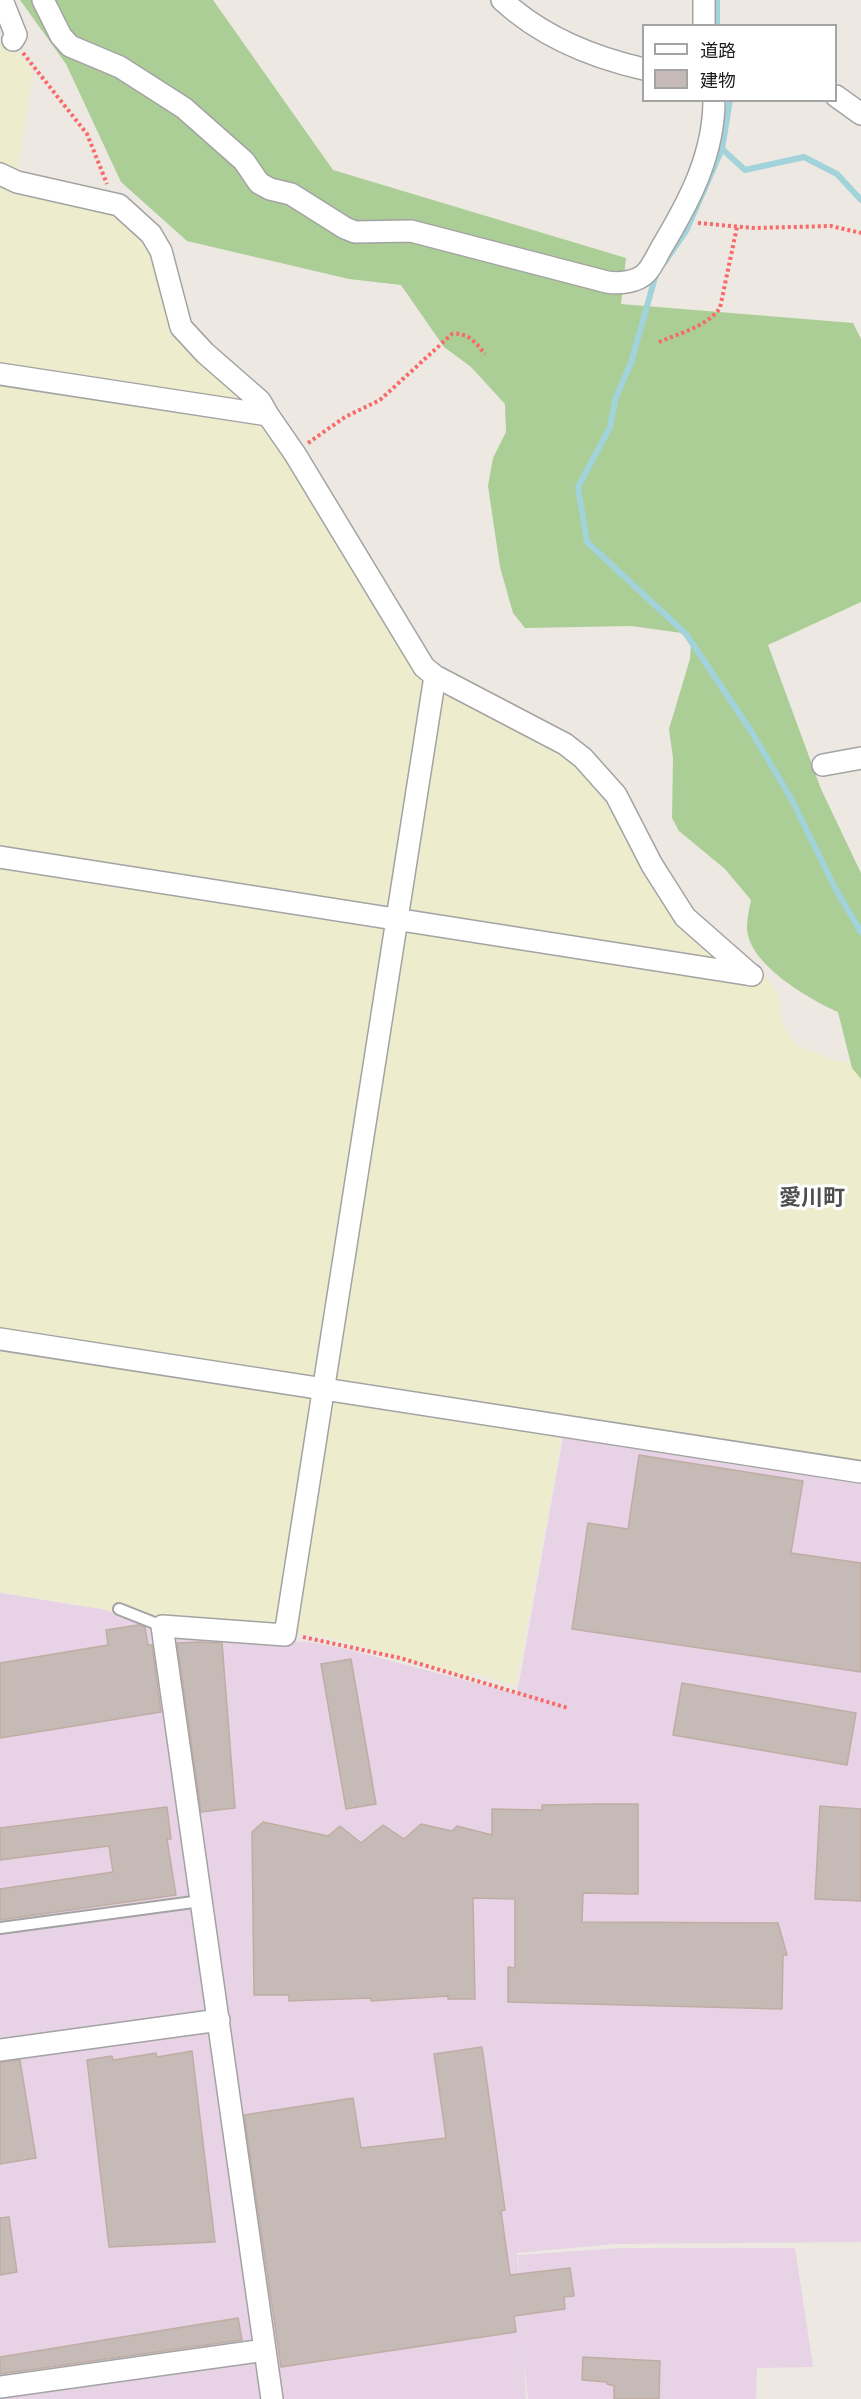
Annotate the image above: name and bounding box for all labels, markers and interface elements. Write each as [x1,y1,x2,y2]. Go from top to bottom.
legend [642,24,837,102]
text: 道路 [700,40,736,62]
text: 建物 [700,70,736,92]
district label: 愛川町 [779,1186,845,1212]

